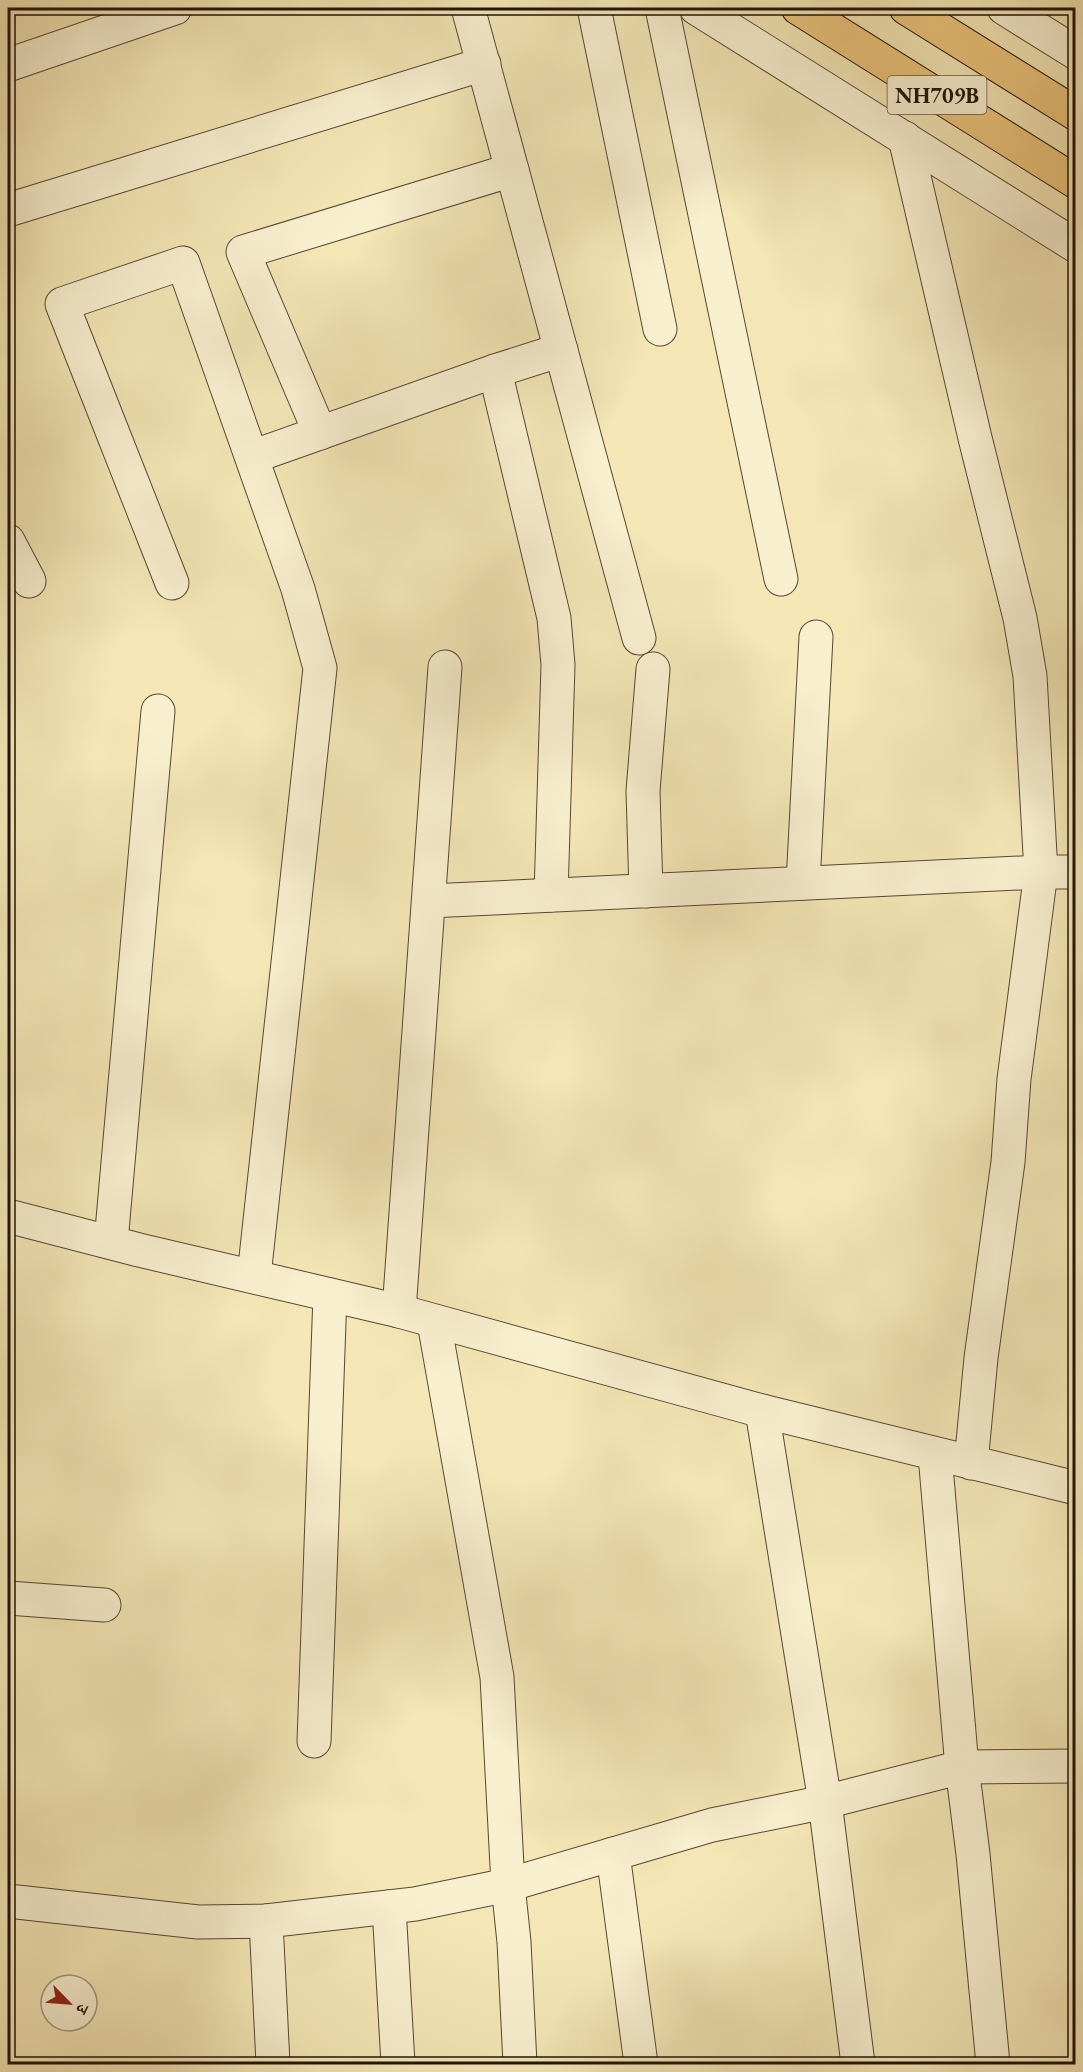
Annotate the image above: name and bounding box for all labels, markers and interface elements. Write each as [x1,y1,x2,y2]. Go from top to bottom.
road number: NH709B [888,76,986,114]
north arrow [39,1973,99,2033]
text: उ [70,2000,94,2019]

